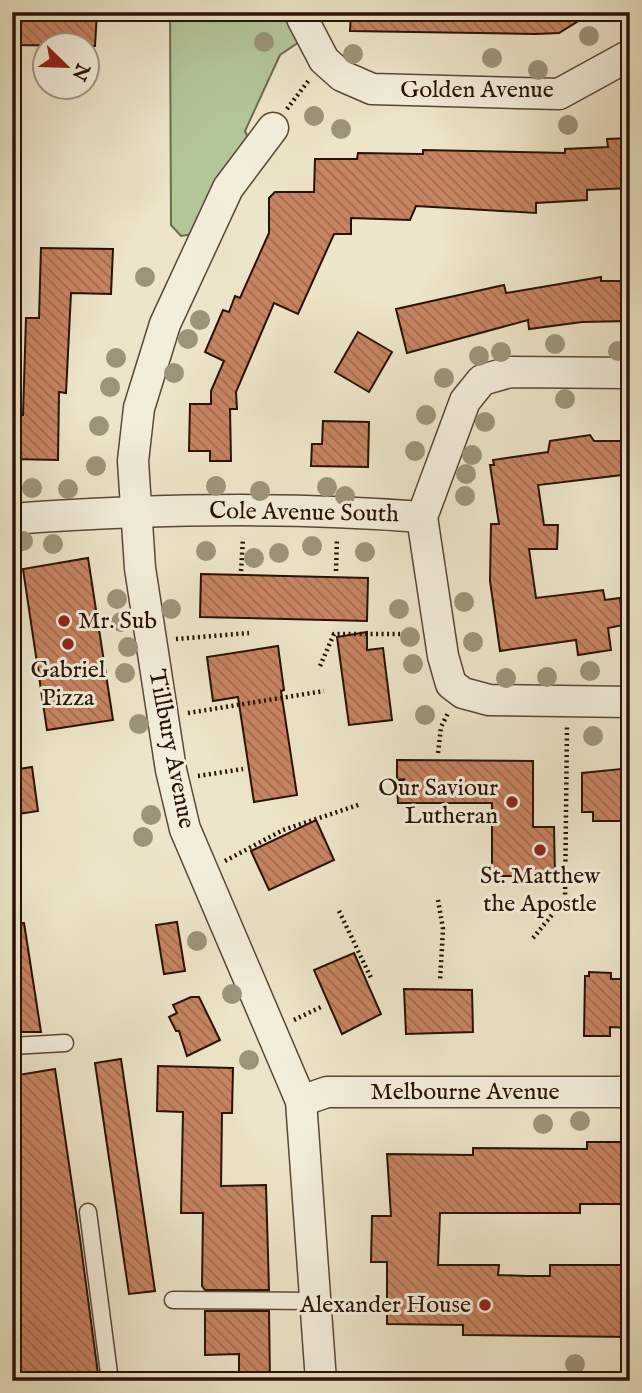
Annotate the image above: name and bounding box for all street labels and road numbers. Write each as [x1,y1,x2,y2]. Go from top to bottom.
street label: Golden Avenue [400,75,554,106]
street label: Cole Avenue South [209,496,399,530]
street label: Tillbury Avenue [140,667,202,831]
street label: Melbourne Avenue [370,1077,560,1108]

